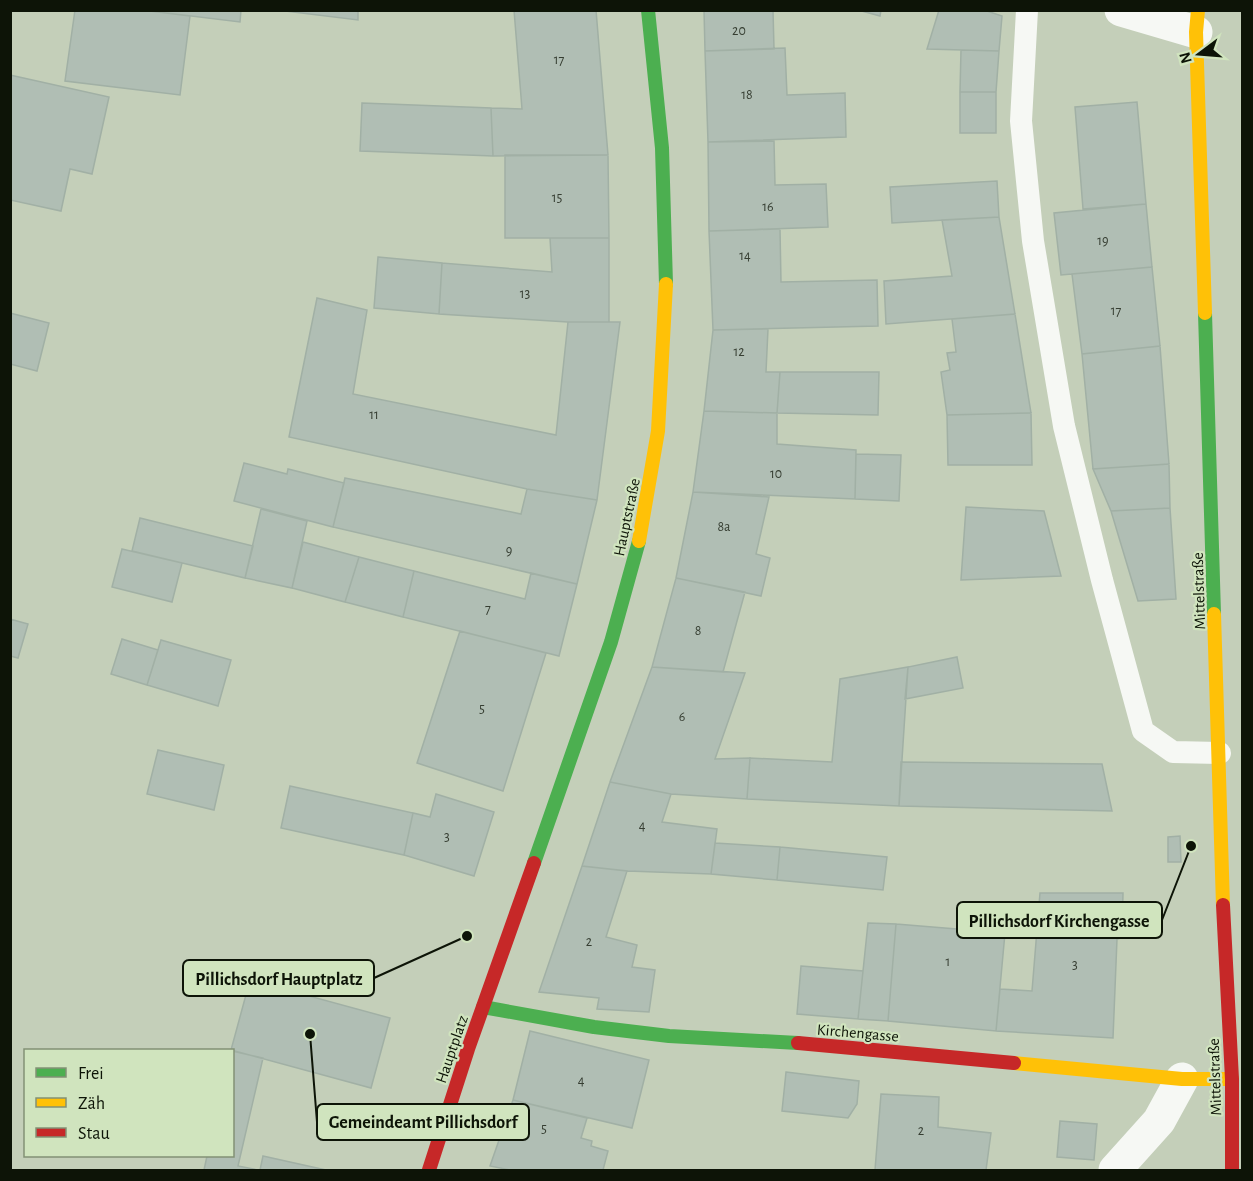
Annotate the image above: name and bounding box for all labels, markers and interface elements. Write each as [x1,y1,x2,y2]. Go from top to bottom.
house number: 20 [732,24,746,38]
north arrow [1169,24,1229,84]
text: N [1176,50,1195,65]
house number: 17 [554,53,564,67]
house number: 18 [741,88,753,102]
house number: 15 [552,191,562,205]
house number: 16 [762,200,774,214]
house number: 19 [1097,234,1109,248]
house number: 14 [739,249,751,263]
house number: 13 [520,287,531,301]
house number: 17 [1111,304,1121,318]
house number: 12 [733,345,745,359]
house number: 11 [369,408,379,422]
house number: 10 [770,467,782,481]
street label: Hauptstraße [611,477,643,558]
house number: 8a [717,520,731,534]
house number: 9 [506,544,512,558]
street label: Mittelstraße [1190,552,1208,630]
house number: 7 [485,602,491,616]
house number: 8 [695,624,701,638]
house number: 5 [479,702,485,716]
house number: 6 [679,710,685,724]
house number: 4 [639,819,646,833]
house number: 3 [444,830,450,844]
callout: Pillichsdorf Kirchengasse [957,902,1162,938]
text: Pillichsdorf Kirchengasse [968,913,1150,931]
house number: 2 [586,935,592,949]
house number: 1 [946,955,950,969]
house number: 3 [1072,958,1078,972]
callout: Pillichsdorf Hauptplatz [183,960,374,996]
text: Pillichsdorf Hauptplatz [195,971,363,989]
street label: Hauptplatz [433,1013,471,1085]
street label: Kirchengasse [816,1021,900,1045]
street label: Mittelstraße [1206,1038,1224,1116]
legend [24,1049,234,1157]
text: Frei [78,1065,104,1083]
house number: 4 [578,1074,585,1088]
text: Zäh [78,1095,105,1113]
callout: Gemeindeamt Pillichsdorf [317,1104,529,1140]
text: Gemeindeamt Pillichsdorf [329,1114,519,1132]
house number: 5 [541,1122,547,1136]
house number: 2 [918,1124,924,1138]
text: Stau [78,1125,110,1143]

